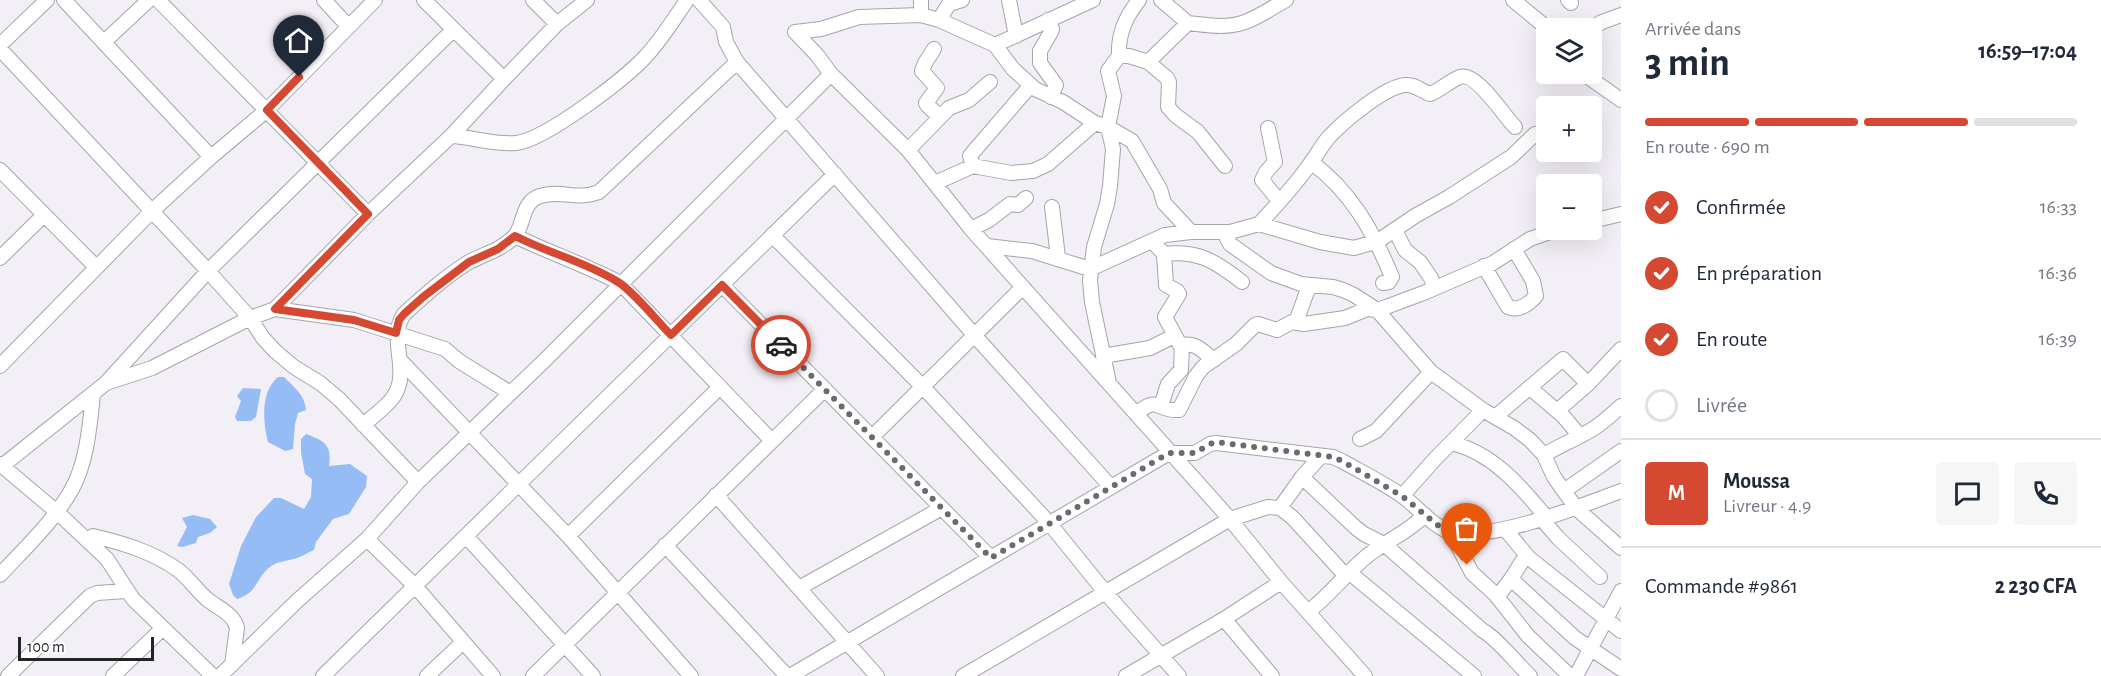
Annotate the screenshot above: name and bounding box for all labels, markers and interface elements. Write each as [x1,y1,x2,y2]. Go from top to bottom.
pin [273,15,324,77]
map controls [1536,18,1602,240]
button: layers [1536,18,1602,84]
text: Arrivée dans [1645,19,1741,39]
icon: home [282,24,315,57]
text: 16:59–17:04 [1978,40,2077,62]
text: 3 min [1645,44,1730,83]
button: + [1536,96,1602,162]
text: En route · 690 m [1645,137,1770,157]
button: − [1536,174,1602,240]
icon: check [1645,191,1678,224]
text: Confirmée [1696,196,1786,218]
text: 16:33 [2040,197,2077,217]
icon: check [1645,257,1678,290]
text: En préparation [1696,262,1822,284]
text: 16:36 [2039,263,2077,283]
courier [751,315,811,375]
icon: check [1645,323,1678,356]
text: En route [1696,328,1767,350]
icon: car [765,329,798,362]
text: 16:39 [2039,329,2077,349]
text: Livrée [1696,394,1747,416]
button: chat [1936,462,1999,525]
button: phone [2014,462,2077,525]
text: Moussa [1723,470,1790,492]
text: M [1668,482,1685,504]
text: Livreur · 4.9 [1723,496,1812,516]
pin [1441,503,1492,565]
icon: bag [1450,512,1483,545]
text: Commande #9861 [1645,575,1798,597]
text: 2 230 CFA [1995,575,2077,597]
scale bar [18,634,154,662]
text: 100 m [27,639,65,655]

